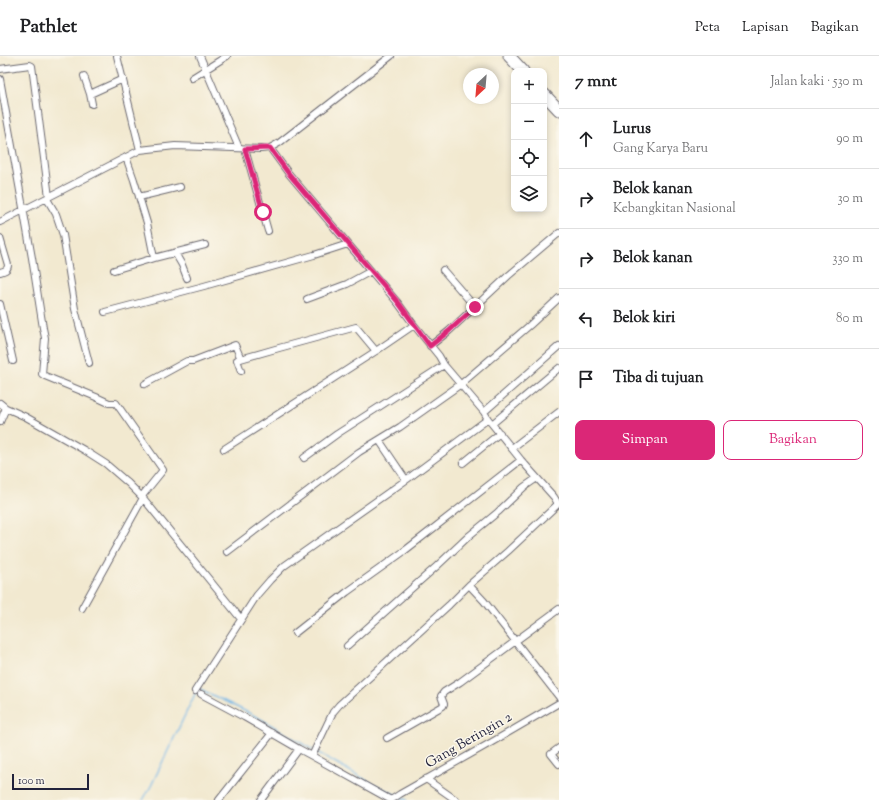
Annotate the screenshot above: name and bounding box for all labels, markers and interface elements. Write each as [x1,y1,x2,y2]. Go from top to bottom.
text: Pathlet [20,14,77,41]
text: Peta [695,18,720,38]
text: Lapisan [742,18,789,38]
text: Bagikan [811,18,859,38]
north arrow [463,68,499,104]
map controls [511,68,547,212]
button: + [511,68,547,104]
text: 7 mnt [575,70,617,94]
text: Jalan kaki · 530 m [771,73,863,91]
button: − [511,104,547,140]
text: Lurus [613,119,651,140]
icon: ahead [575,128,597,150]
text: 90 m [836,130,863,148]
button: locate [511,140,547,176]
text: Gang Karya Baru [613,140,708,158]
button: layers [511,176,547,212]
text: Belok kanan [613,179,693,200]
icon: right [575,188,597,210]
text: 30 m [837,190,863,208]
text: Kebangkitan Nasional [613,200,736,218]
route start [254,203,272,221]
icon: right [575,248,597,270]
text: Belok kanan [613,248,693,269]
text: 330 m [832,250,863,268]
route end [466,298,484,316]
icon: left [575,308,597,330]
text: Belok kiri [613,308,675,329]
text: 80 m [836,310,863,328]
icon: arrive [575,368,597,390]
text: Tiba di tujuan [613,368,704,389]
button: Simpan [575,420,715,460]
button: Bagikan [723,420,863,460]
street label: Gang Beringin 2 [422,708,516,774]
scale bar [12,772,89,791]
text: 100 m [18,773,45,789]

